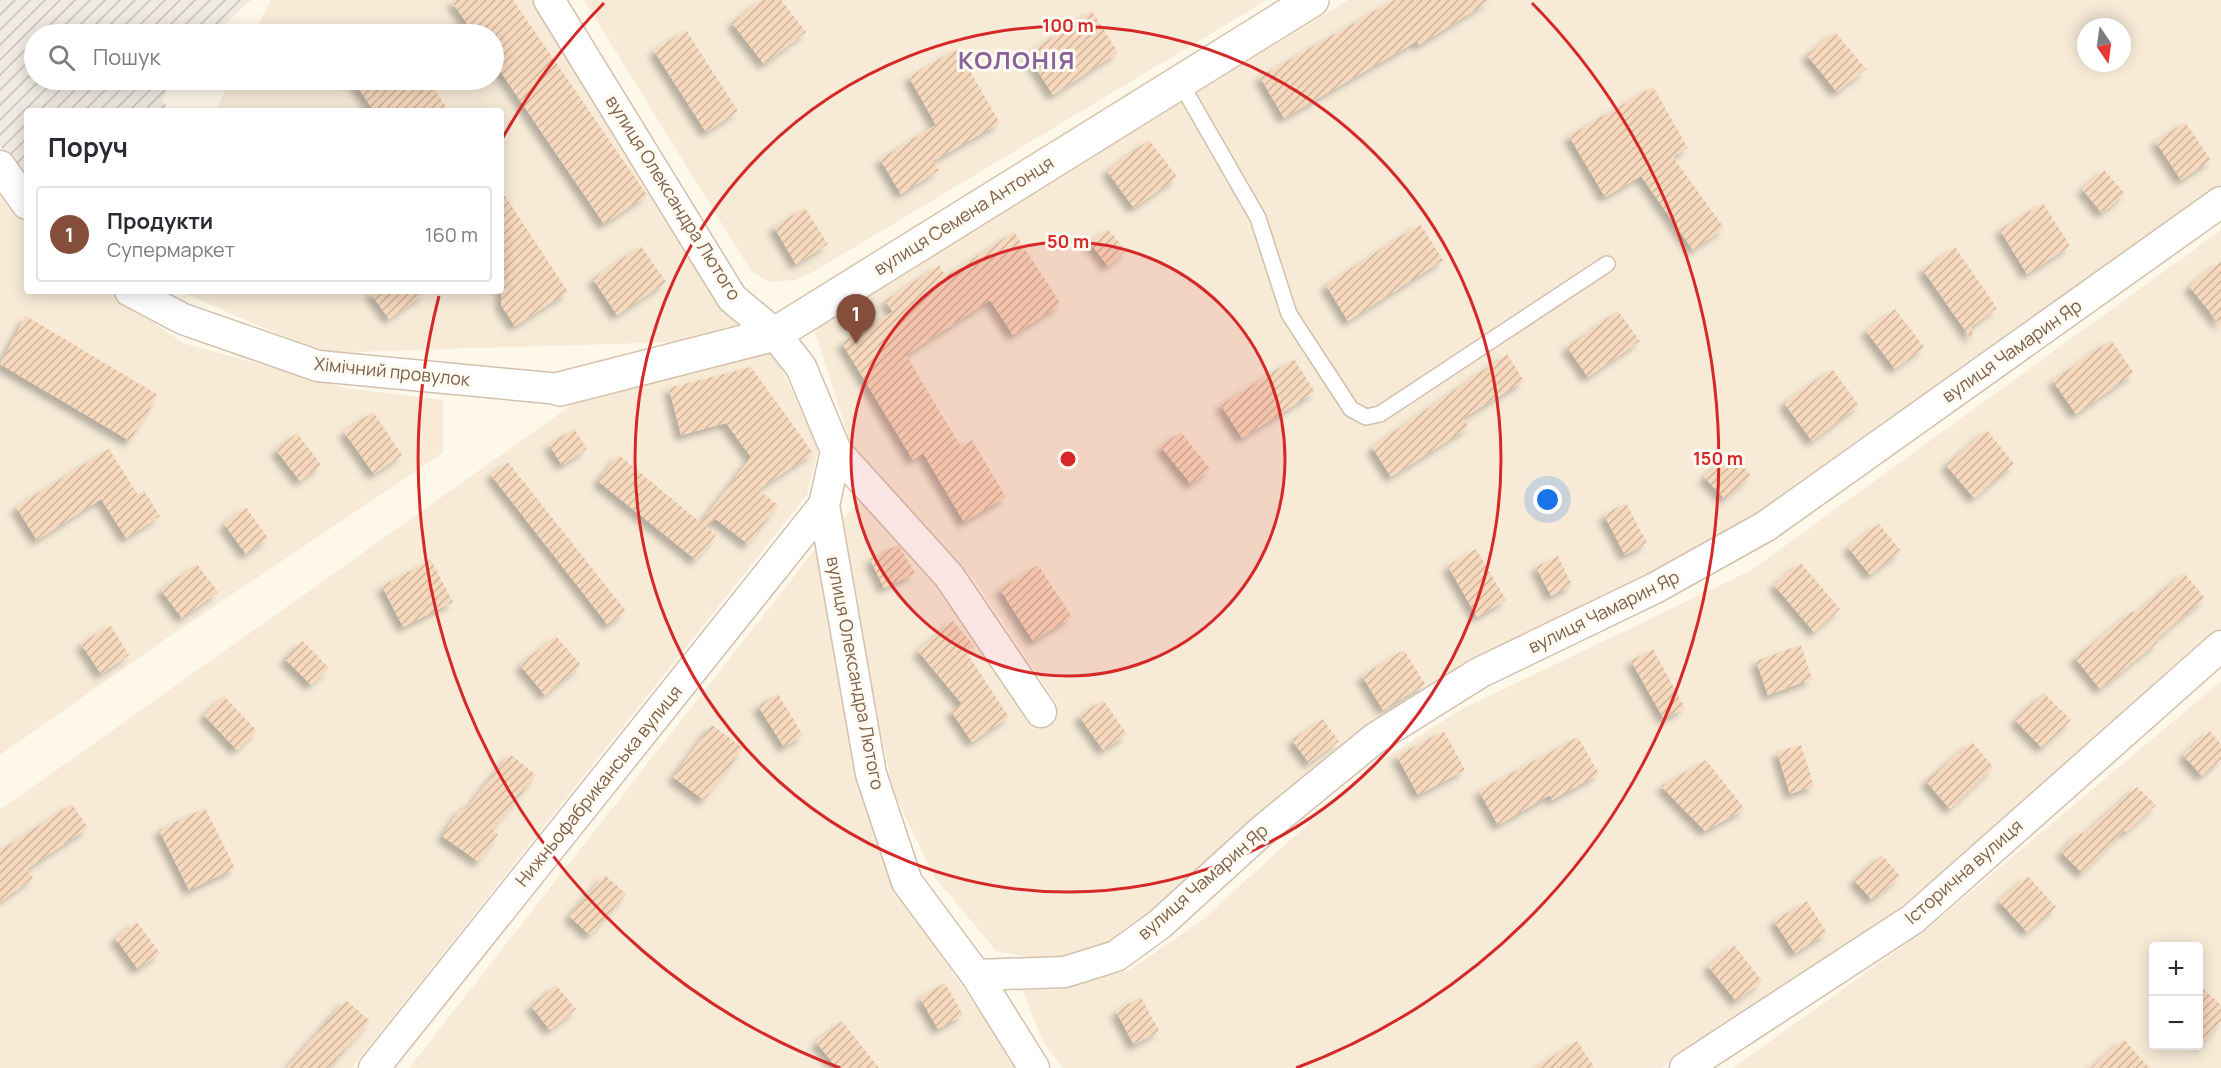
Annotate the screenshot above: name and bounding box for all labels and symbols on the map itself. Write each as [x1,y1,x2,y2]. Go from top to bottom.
text: 100 m [1042,13,1094,37]
north arrow [2077,18,2131,72]
district label: КОЛОНІЯ [958,43,1076,76]
street label: вулиця Олександра Лютого [601,90,747,304]
street label: вулиця Семена Антонця [869,150,1058,280]
text: 50 m [1047,229,1089,253]
street label: вулиця Чамарин Яр [1937,293,2086,407]
pin: 1 [836,294,876,344]
street label: Хімічний провулок [313,351,472,391]
text: 150 m [1693,446,1743,470]
centre of rings [1058,449,1078,469]
your location [1533,485,1562,514]
street label: вулиця Олександра Лютого [822,554,890,792]
street label: вулиця Чамарин Яр [1524,564,1683,658]
street label: Нижньофабриканська вулиця [509,680,687,891]
street label: Історична вулиця [1899,813,2027,929]
street label: вулиця Чамарин Яр [1132,818,1273,945]

